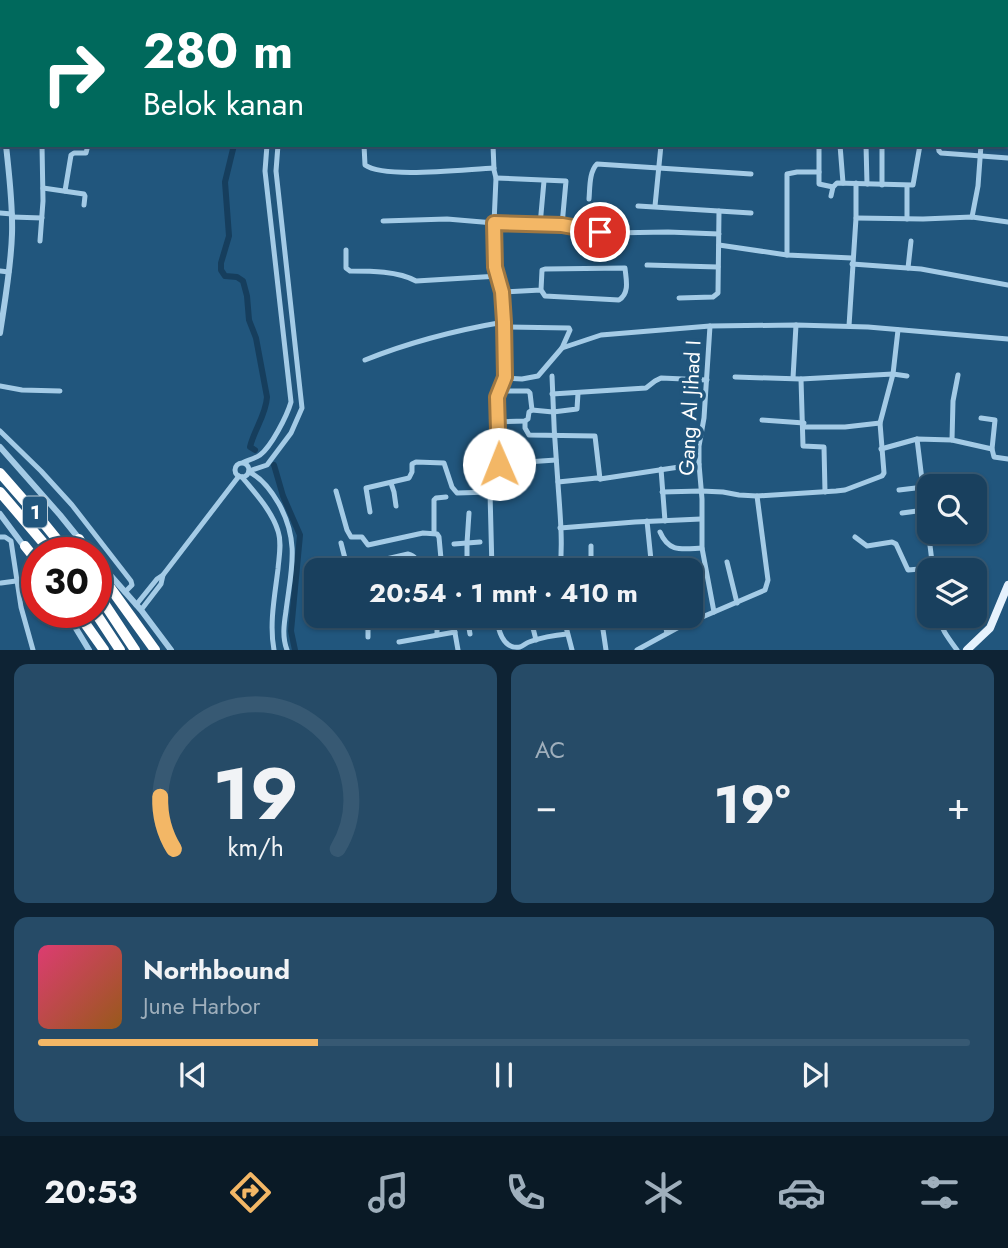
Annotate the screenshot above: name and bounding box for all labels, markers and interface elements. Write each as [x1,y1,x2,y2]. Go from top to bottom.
text: 280 m [143,16,293,86]
icon: right [28,28,119,119]
text: Belok kanan [143,81,304,127]
pin [570,202,630,262]
icon: arrive [581,213,619,251]
street label: Gang Al Jihad I [671,339,709,477]
position arrow [462,427,536,501]
map controls [917,474,987,628]
button: search [917,474,987,544]
road number: 1 [23,496,47,527]
speed limit sign: 30 [21,537,112,628]
button: layers [917,558,987,628]
text: 20:54 · 1 mnt · 410 m [369,574,638,612]
text: AC [535,733,565,767]
text: 19 [213,742,298,847]
text: 19° [714,767,790,843]
text: − [535,778,557,833]
text: + [947,778,970,833]
text: km/h [227,829,284,865]
text: Northbound [143,951,290,989]
text: June Harbor [143,989,260,1023]
icon: previous [174,1056,212,1094]
icon: pause [485,1056,523,1094]
icon: next [796,1056,834,1094]
icon: directions [226,1168,275,1217]
icon: music [364,1168,413,1217]
icon: phone [501,1168,550,1217]
icon: climate [639,1168,688,1217]
icon: car [777,1168,826,1217]
icon: filters [915,1168,964,1217]
text: 20:53 [44,1169,137,1215]

